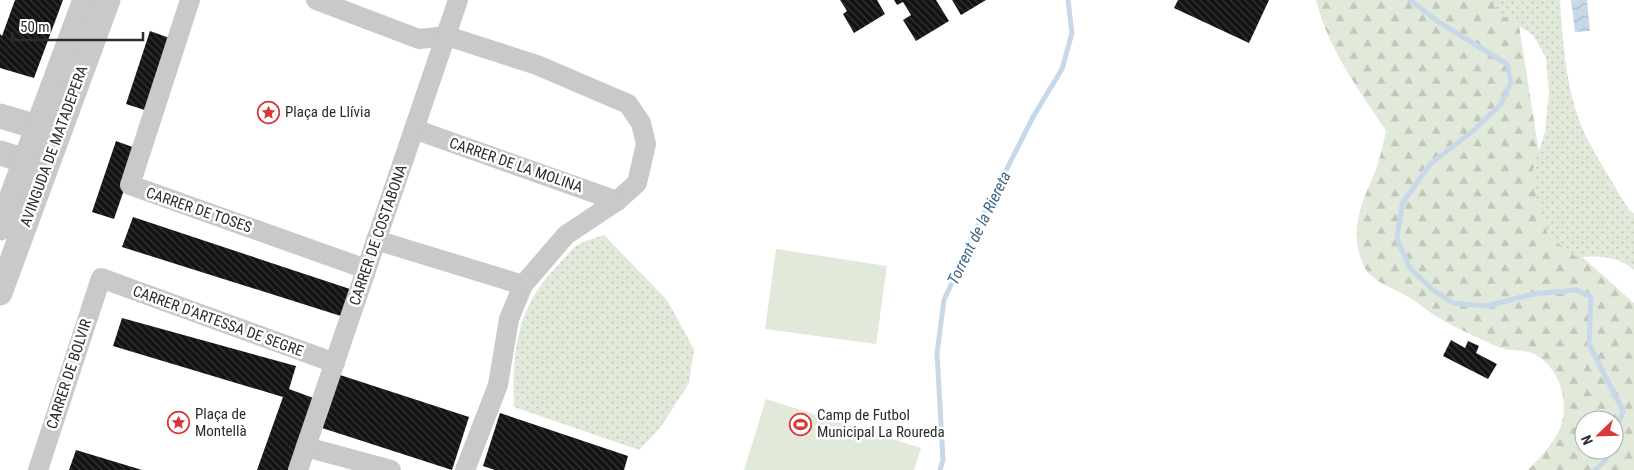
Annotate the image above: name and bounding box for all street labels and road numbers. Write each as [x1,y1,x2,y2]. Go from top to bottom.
street label: AVINGUDA DE MATADEPERA [16,63,92,229]
street label: CARRER DE LA MOLINA [447,134,585,196]
street label: CARRER DE COSTABONA [345,162,411,308]
street label: CARRER DE TOSES [144,183,254,237]
street label: CARRER D'ARTESSA DE SEGRE [130,282,306,360]
street label: CARRER DE BOLVIR [43,317,95,431]

